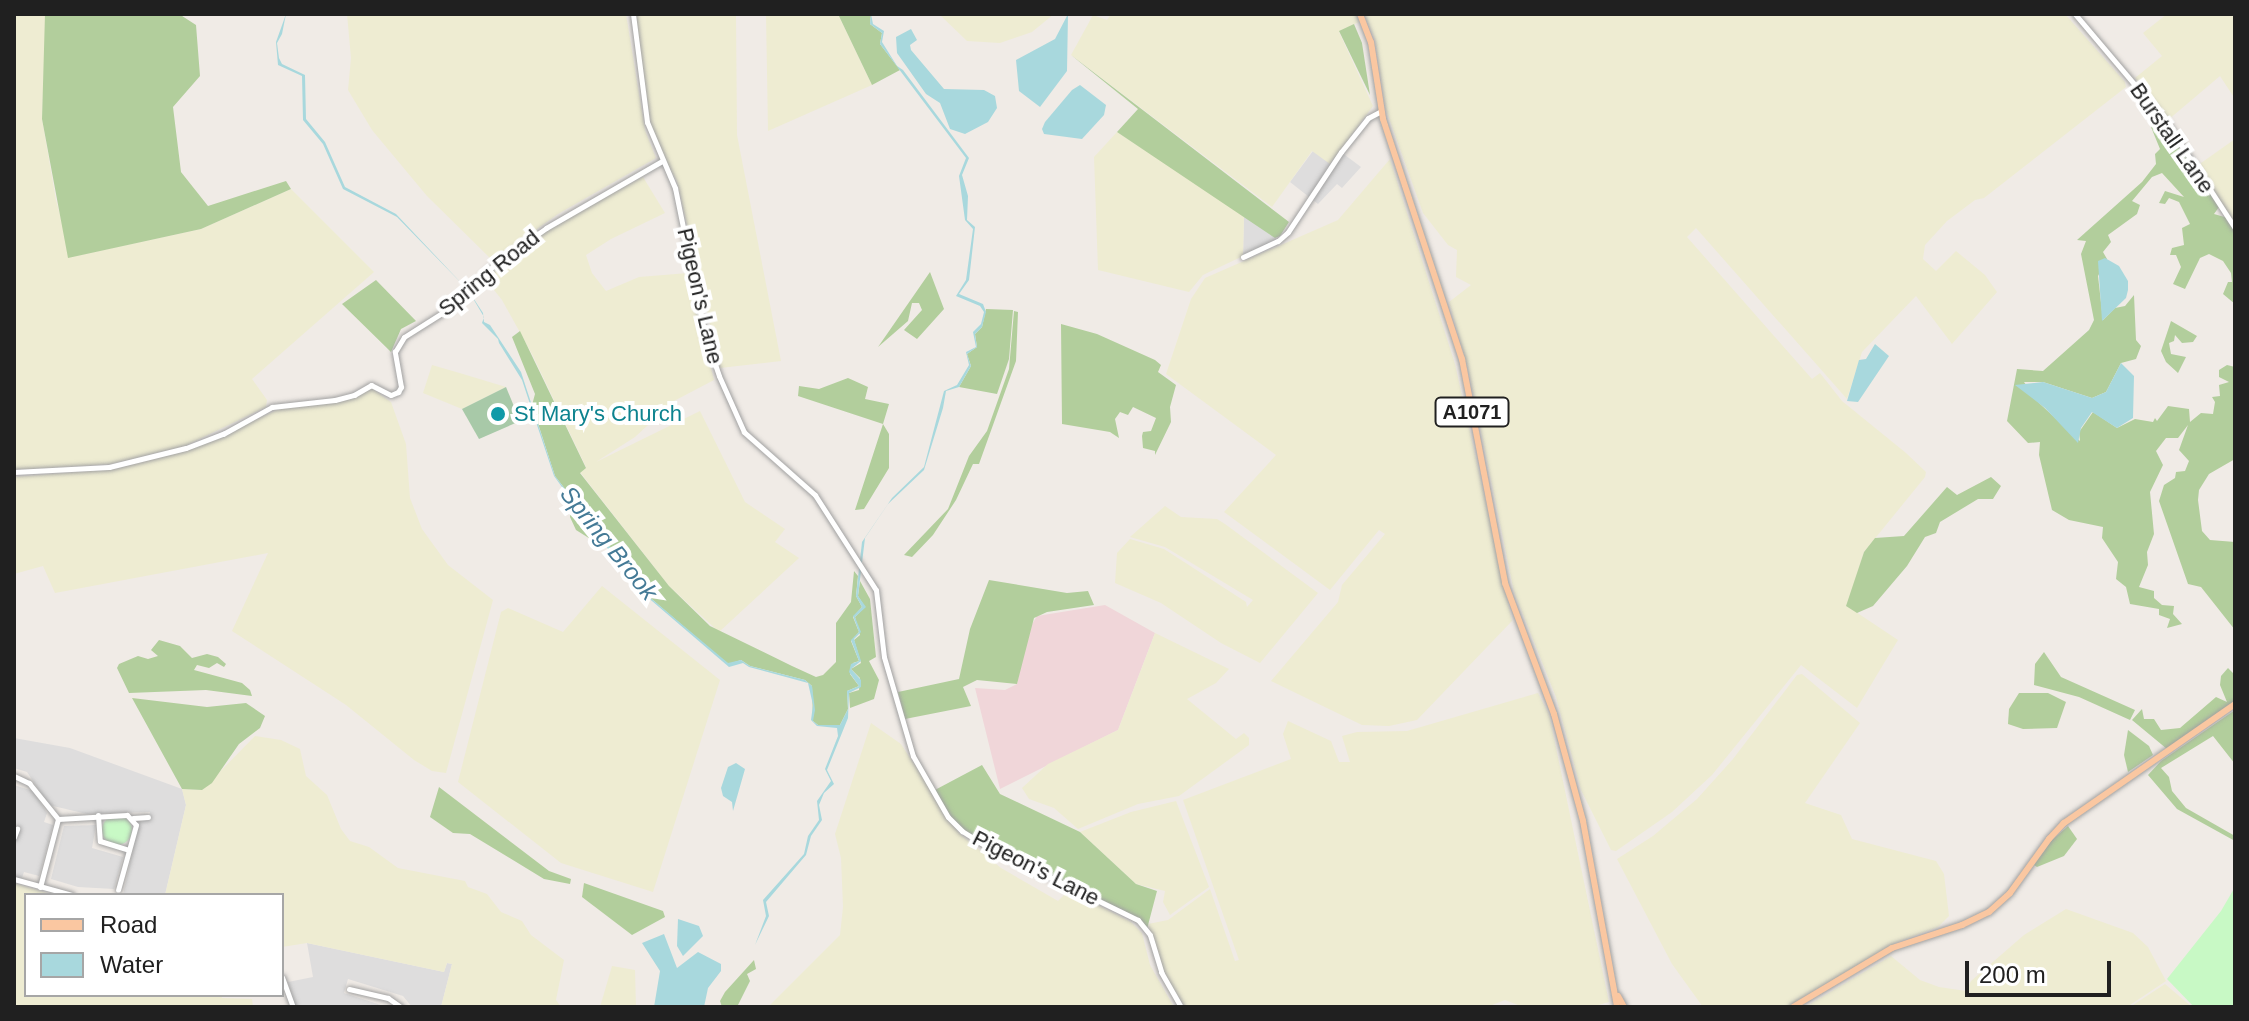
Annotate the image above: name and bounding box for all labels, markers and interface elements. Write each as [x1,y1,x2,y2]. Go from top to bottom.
street label: Burstall Lane [2124,78,2220,198]
street label: Spring Road [433,224,545,322]
street label: Pigeon's Lane [672,225,728,367]
road number: A1071 [1434,396,1510,428]
place label: St Mary's Church [514,401,682,427]
marker: St Mary's Church [489,405,507,423]
water label: Spring Brook [554,480,664,606]
street label: Pigeon's Lane [968,825,1104,911]
legend [24,893,284,997]
text: Road [100,911,157,938]
scale bar [1969,945,2115,995]
text: Water [100,951,163,978]
text: 200 m [1979,961,2046,988]

